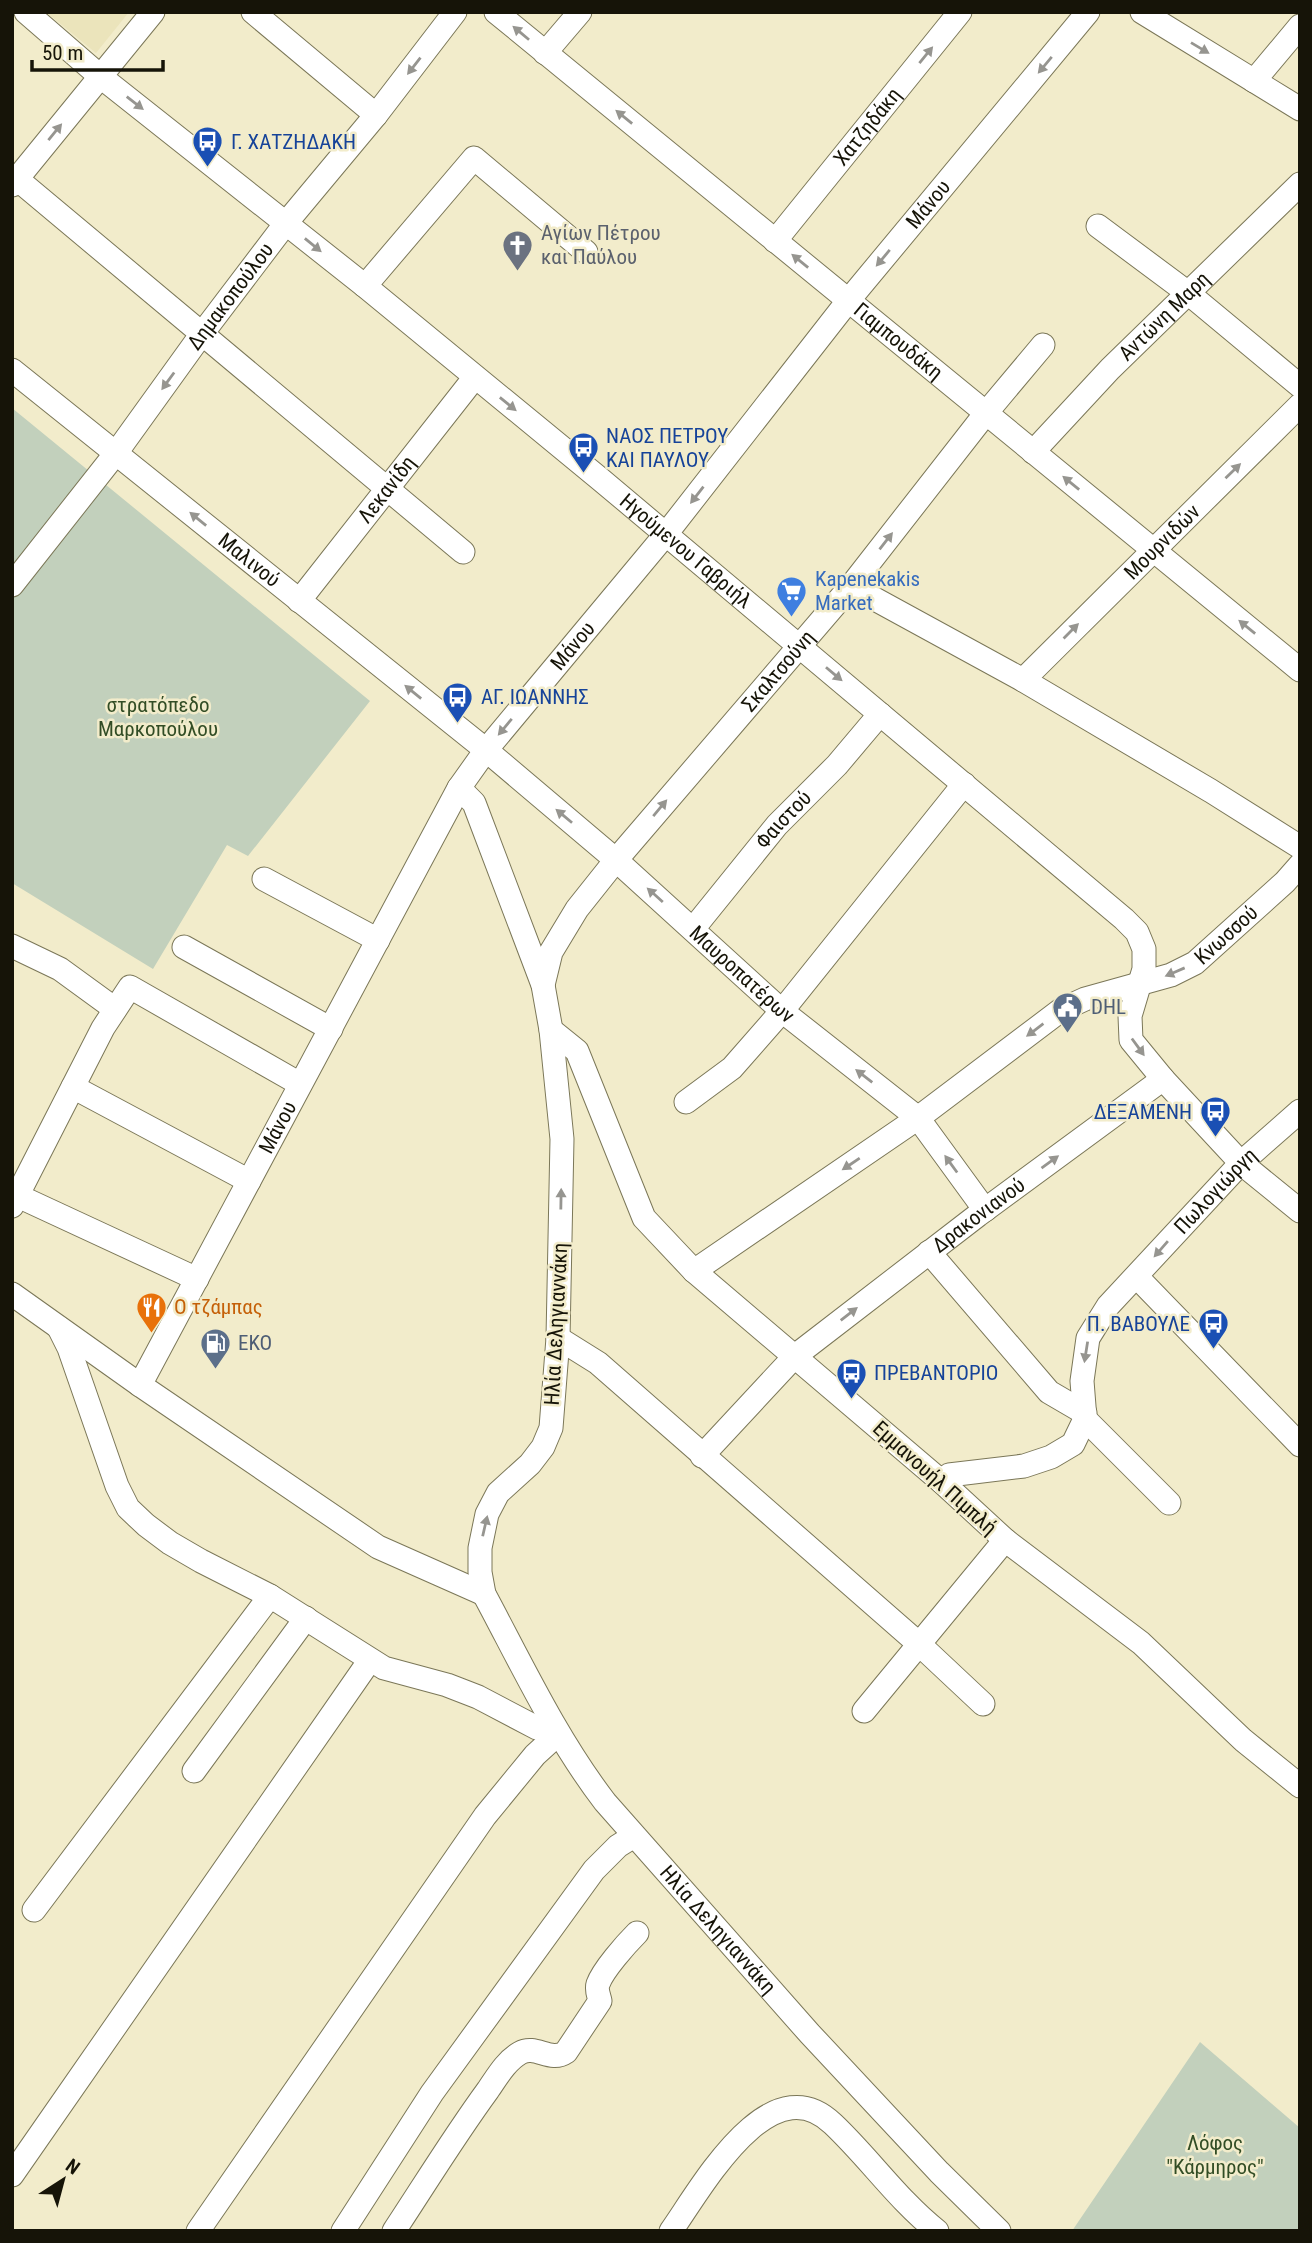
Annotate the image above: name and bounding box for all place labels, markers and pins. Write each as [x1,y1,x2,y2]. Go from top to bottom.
bus stop icon: Γ. ΧΑΤΖΗΔΑΚΗ [191,125,225,169]
place label: Γ. ΧΑΤΖΗΔΑΚΗ [231,130,356,154]
place label: Αγίων Πέτρου και Παύλου [541,221,661,269]
church icon: Αγίων Πέτρου και Παύλου [501,228,535,272]
place label: ΝΑΟΣ ΠΕΤΡΟΥ ΚΑΙ ΠΑΥΛΟΥ [606,424,728,472]
bus stop icon: ΝΑΟΣ ΠΕΤΡΟΥ ΚΑΙ ΠΑΥΛΟΥ [566,431,600,475]
place label: Kapenekakis Market [815,567,920,615]
supermarket icon: Kapenekakis Market [775,574,809,618]
bus stop icon: ΑΓ. ΙΩΑΝΝΗΣ [441,680,475,724]
place label: ΑΓ. ΙΩΑΝΝΗΣ [481,685,589,709]
public building icon: DHL [1051,990,1085,1034]
place label: DHL [1091,995,1126,1019]
bus stop icon: ΔΕΞΑΜΕΝΗ [1198,1095,1232,1139]
place label: ΔΕΞΑΜΕΝΗ [1094,1100,1192,1124]
restaurant icon: Ο τζάμπας [134,1290,168,1334]
place label: Ο τζάμπας [174,1295,263,1319]
bus stop icon: Π. ΒΑΒΟΥΛΕ [1196,1307,1230,1351]
place label: Π. ΒΑΒΟΥΛΕ [1087,1312,1190,1336]
fuel station icon: EKO [198,1326,232,1370]
place label: EKO [238,1331,272,1355]
bus stop icon: ΠΡΕΒΑΝΤΟΡΙΟ [834,1356,868,1400]
place label: ΠΡΕΒΑΝΤΟΡΙΟ [874,1361,998,1385]

